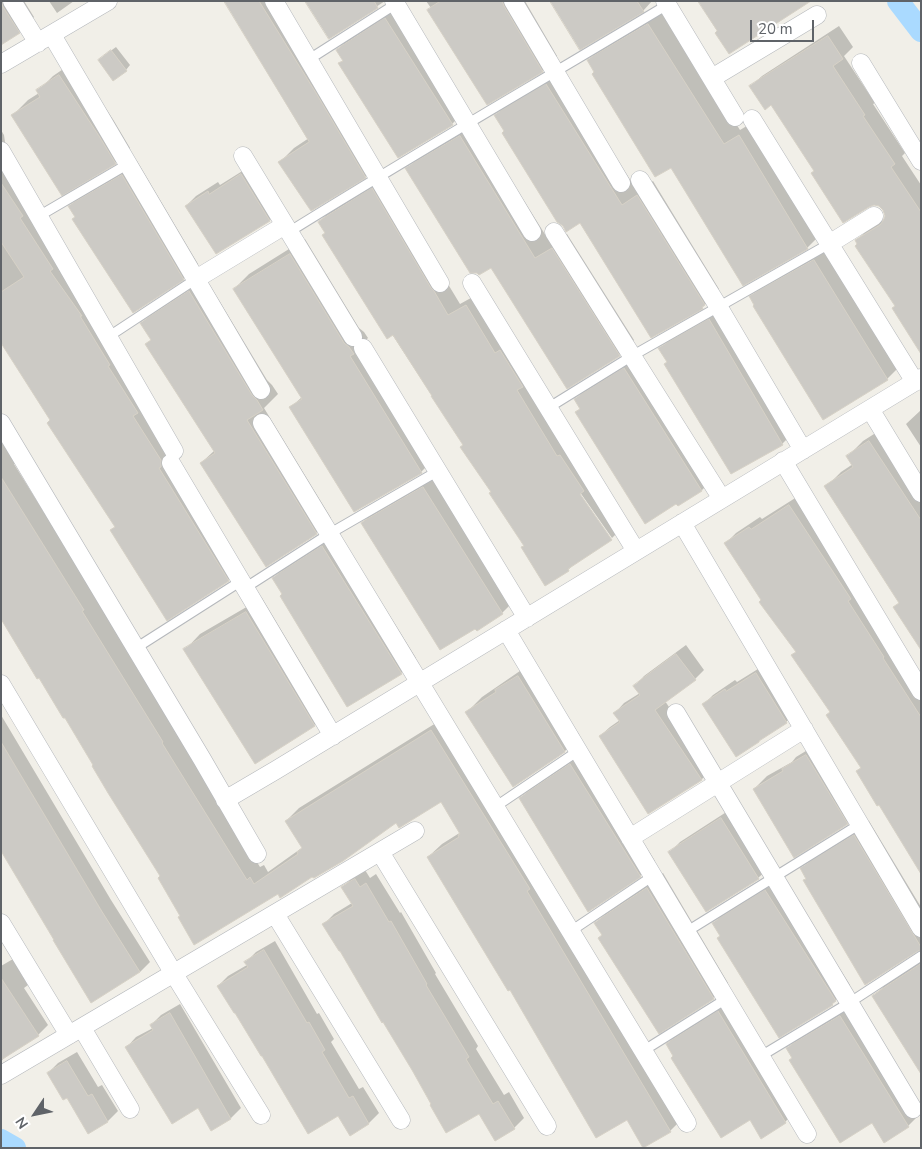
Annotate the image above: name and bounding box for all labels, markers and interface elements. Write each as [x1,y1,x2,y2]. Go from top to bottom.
scale bar [752,10,816,42]
text: 20 m [758,19,793,39]
north arrow [10,1089,60,1139]
text: N [11,1113,33,1132]

